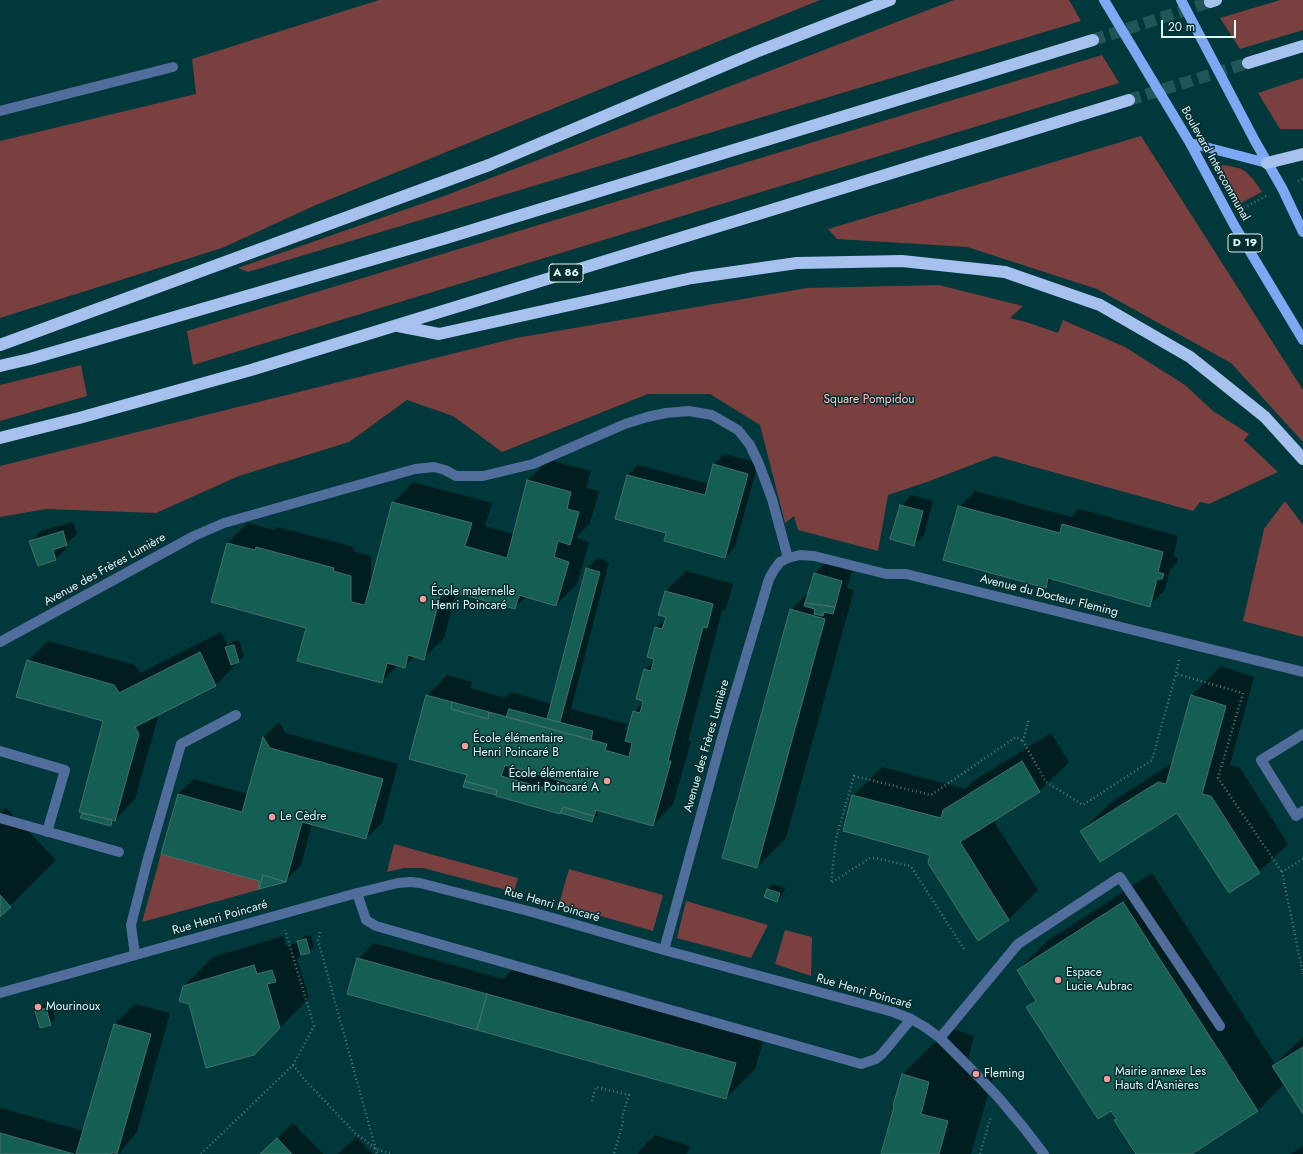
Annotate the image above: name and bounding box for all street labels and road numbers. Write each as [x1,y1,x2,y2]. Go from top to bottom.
street label: Boulevard Intercommunal [1178,104,1252,224]
road number: D 19 [1228,234,1262,252]
road number: A 86 [549,264,583,282]
street label: Avenue des Frères Lumière [42,530,168,610]
street label: Avenue du Docteur Fleming [978,572,1120,620]
street label: Avenue des Frères Lumière [681,678,733,814]
street label: Rue Henri Poincaré [503,885,601,925]
street label: Rue Henri Poincaré [171,898,269,938]
street label: Rue Henri Poincaré [815,972,913,1012]

